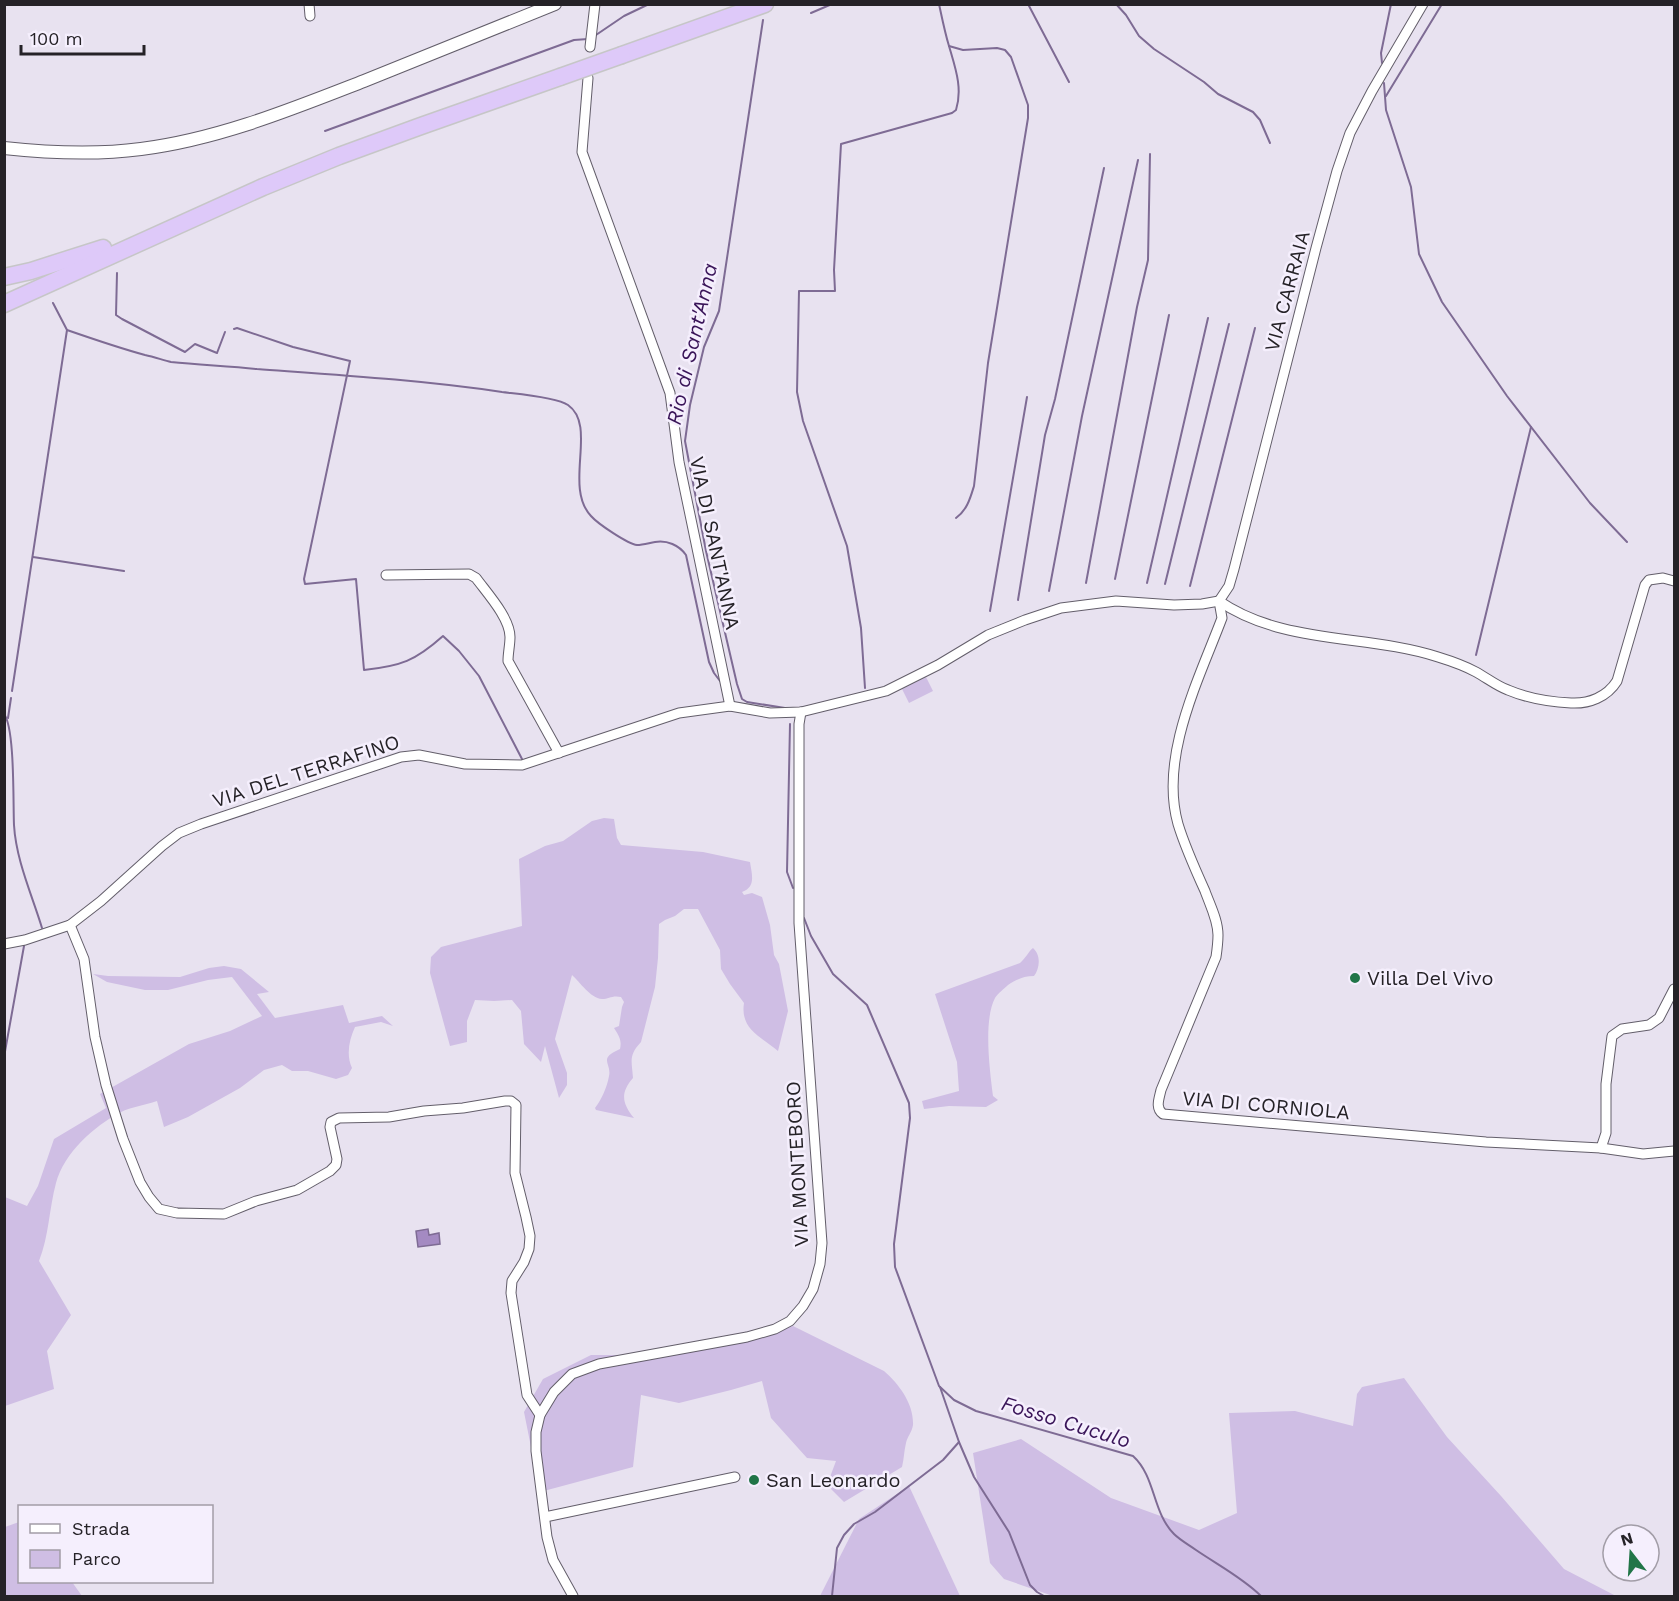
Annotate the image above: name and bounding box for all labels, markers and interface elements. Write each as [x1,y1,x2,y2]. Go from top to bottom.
scale bar [21,18,144,56]
text: 100 m [30,28,83,49]
street label: VIA CARRAIA [1259,228,1315,354]
water label: Rio di Sant'Anna [661,261,722,427]
street label: VIA DI SANT'ANNA [685,454,745,632]
street label: VIA DEL TERRAFINO [209,729,403,813]
place label: Villa Del Vivo [1367,966,1493,990]
marker: Villa Del Vivo [1348,971,1362,985]
street label: VIA MONTEBORO [781,1081,813,1247]
street label: VIA DI CORNIOLA [1181,1086,1351,1124]
water label: Fosso Cuculo [999,1390,1134,1453]
place label: San Leonardo [766,1468,900,1492]
marker: San Leonardo [747,1473,761,1487]
legend [18,1505,213,1583]
text: Strada [72,1518,130,1539]
north arrow [1601,1523,1661,1583]
text: N [1618,1528,1635,1550]
text: Parco [72,1548,121,1569]

